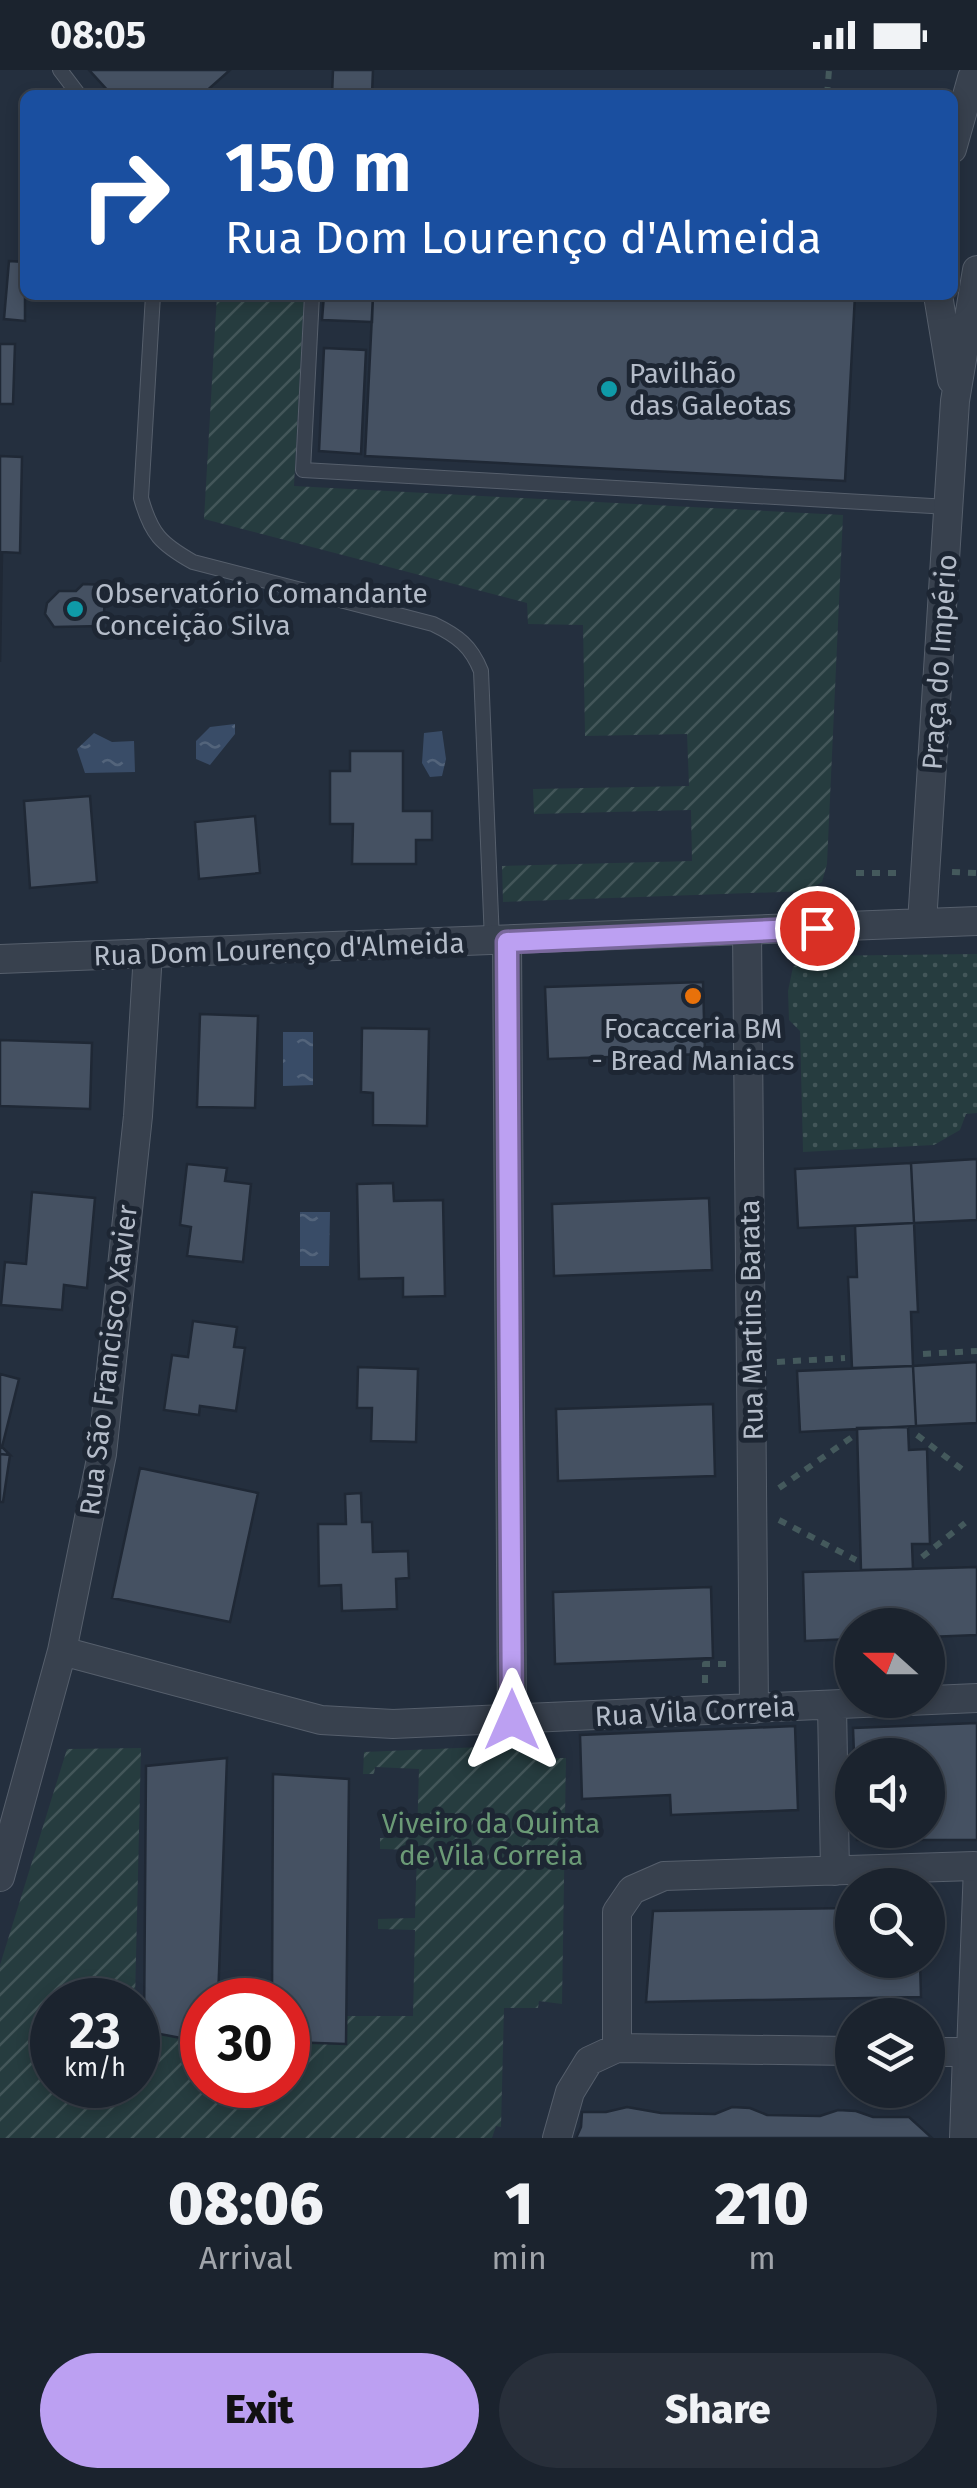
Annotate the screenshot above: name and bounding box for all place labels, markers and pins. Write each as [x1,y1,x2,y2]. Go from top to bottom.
place label: Pavilhão das Galeotas [629,357,791,422]
marker: Pavilhão das Galeotas [598,378,620,400]
place label: Observatório Comandante Conceição Silva [95,577,428,642]
marker: Observatório Comandante Conceição Silva [64,598,86,620]
pin [775,886,860,971]
marker: Focacceria BM - Bread Maniacs [682,985,704,1007]
place label: Focacceria BM - Bread Maniacs [591,1012,795,1077]

